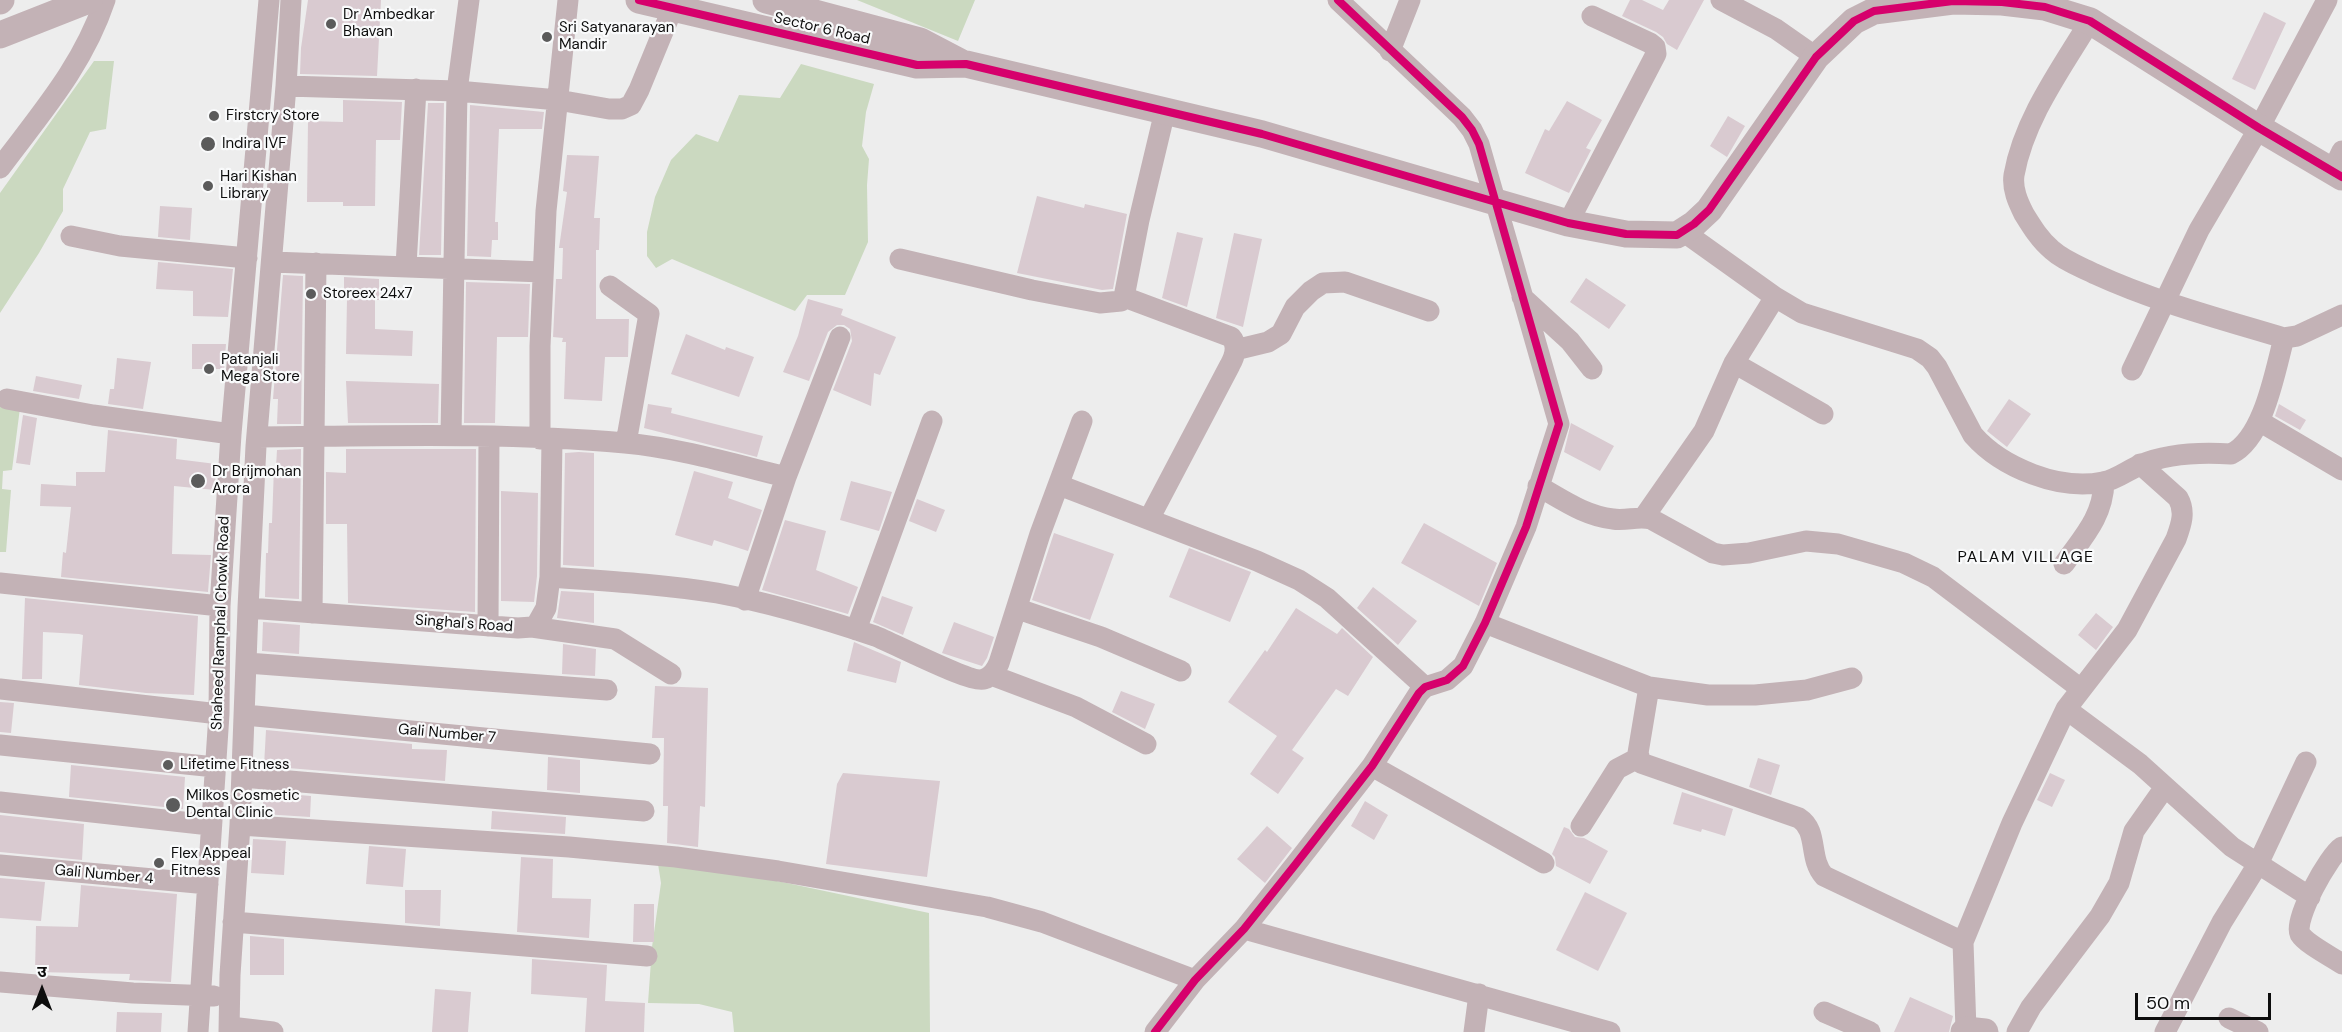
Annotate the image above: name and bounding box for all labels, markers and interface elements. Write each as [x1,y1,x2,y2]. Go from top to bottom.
place label: Dr Ambedkar Bhavan [343,6,435,41]
street label: Sector 6 Road [772,9,872,49]
marker: Dr Ambedkar Bhavan [324,17,338,31]
place label: Sri Satyanarayan Mandir [559,19,674,54]
marker: Sri Satyanarayan Mandir [540,30,554,44]
place label: Firstcry Store [226,107,320,125]
marker: Firstcry Store [207,109,221,123]
marker: Indira IVF [199,135,217,153]
place label: Indira IVF [222,135,286,153]
place label: Hari Kishan Library [220,168,297,203]
marker: Hari Kishan Library [201,179,215,193]
place label: Storeex 24x7 [323,285,413,303]
marker: Storeex 24x7 [304,287,318,301]
place label: Patanjali Mega Store [221,351,300,386]
marker: Patanjali Mega Store [202,362,216,376]
place label: Dr Brijmohan Arora [212,463,301,498]
marker: Dr Brijmohan Arora [189,472,207,490]
street label: Shaheed Ramphal Chowk Road [208,516,234,730]
district label: PALAM VILLAGE [1957,548,2095,568]
street label: Singhal's Road [414,612,514,636]
street label: Gali Number 7 [397,721,497,747]
place label: Lifetime Fitness [180,756,290,774]
marker: Lifetime Fitness [161,758,175,772]
place label: Milkos Cosmetic Dental Clinic [186,787,300,822]
marker: Milkos Cosmetic Dental Clinic [164,796,182,814]
place label: Flex Appeal Fitness [171,845,251,880]
marker: Flex Appeal Fitness [152,856,166,870]
street label: Gali Number 4 [54,862,154,888]
north arrow [12,960,72,1020]
text: उ [37,961,47,982]
scale bar [2138,981,2274,1019]
text: 50 m [2146,991,2190,1015]

